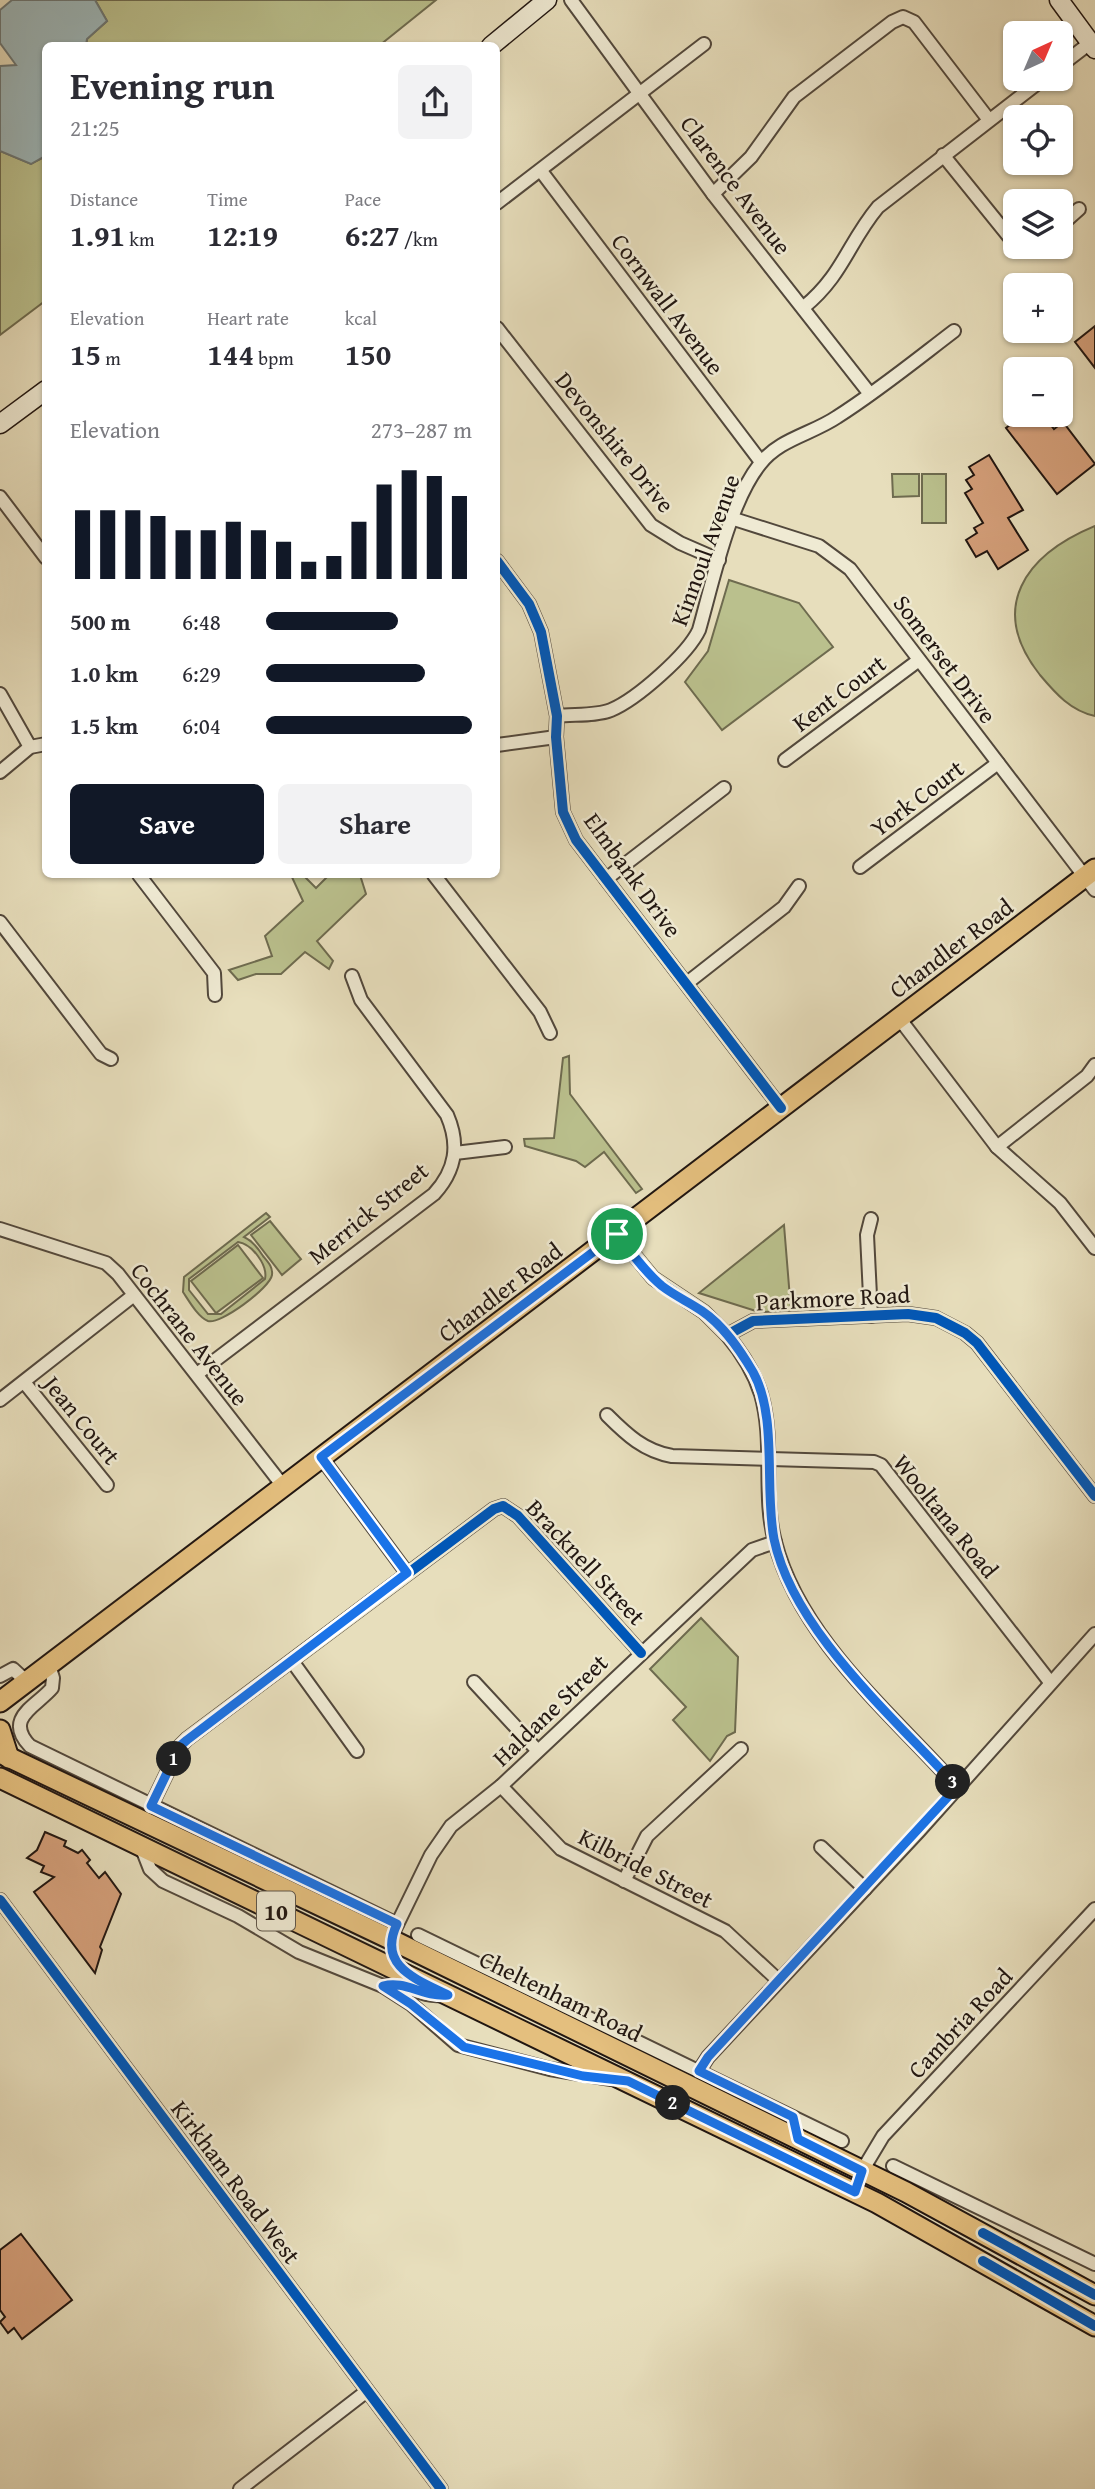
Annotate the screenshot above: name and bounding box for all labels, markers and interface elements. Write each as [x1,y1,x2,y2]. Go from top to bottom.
north arrow [1003,21,1073,91]
map controls [1003,21,1073,427]
text: Evening run [70,57,274,113]
button: share [398,65,472,139]
button: locate [1003,105,1073,175]
street label: Clarence Avenue [672,108,800,262]
text: 21:25 [70,111,120,144]
text: Distance [70,185,138,213]
text: Time [207,185,248,213]
text: Pace [345,185,381,213]
button: layers [1003,189,1073,259]
text: 1.91 [70,213,125,257]
text: 12:19 [207,213,278,257]
text: 6:27 [345,213,400,257]
text: km [125,225,154,253]
text: /km [400,225,438,253]
street label: Cornwall Avenue [603,226,733,382]
button: + [1003,273,1073,343]
text: Elevation [70,304,144,332]
text: Heart rate [207,304,289,332]
text: kcal [345,304,377,332]
text: 15 [70,332,101,376]
text: 144 [207,332,254,376]
text: 150 [345,332,391,376]
text: m [101,344,121,372]
text: bpm [254,344,294,372]
button: − [1003,357,1073,427]
street label: Devonshire Drive [547,364,683,520]
text: Elevation [70,413,160,446]
text: 273–287 m [371,413,472,446]
street label: Kinnoul Avenue [661,469,749,631]
street label: Somerset Drive [885,587,1005,731]
text: 500 m [70,605,131,638]
text: 6:48 [182,605,221,638]
street label: Kent Court [785,646,894,740]
text: 1.0 km [70,657,138,690]
text: 6:29 [182,657,221,690]
text: 1.5 km [70,709,138,742]
text: 6:04 [182,709,221,742]
street label: York Court [863,751,972,845]
button: Save [70,784,264,864]
button: Share [278,784,472,864]
street label: Elmbank Drive [576,805,690,945]
street label: Chandler Road [882,890,1021,1006]
street label: Merrick Street [300,1153,436,1273]
pin [587,1204,647,1264]
icon: arrive [598,1215,636,1253]
street label: Chandler Road [431,1234,570,1350]
street label: Cochrane Avenue [123,1255,257,1413]
street label: Parkmore Road [755,1276,911,1320]
street label: Jean Court [33,1366,129,1472]
street label: Wooltana Road [885,1446,1007,1586]
street label: Bracknell Street [518,1491,654,1633]
street label: Haldane Street [484,1645,616,1774]
pin: 1 [156,1742,192,1776]
text: 1 [169,1744,178,1772]
pin: 3 [936,1764,970,1800]
text: 3 [948,1767,957,1795]
street label: Kilbride Street [573,1819,720,1917]
road number: 10 [257,1892,295,1930]
street label: Cheltenham Road [473,1941,649,2051]
street label: Cambria Road [899,1960,1021,2086]
pin: 2 [656,2086,690,2120]
text: 2 [668,2088,677,2116]
street label: Kirkham Road West [163,2093,310,2272]

